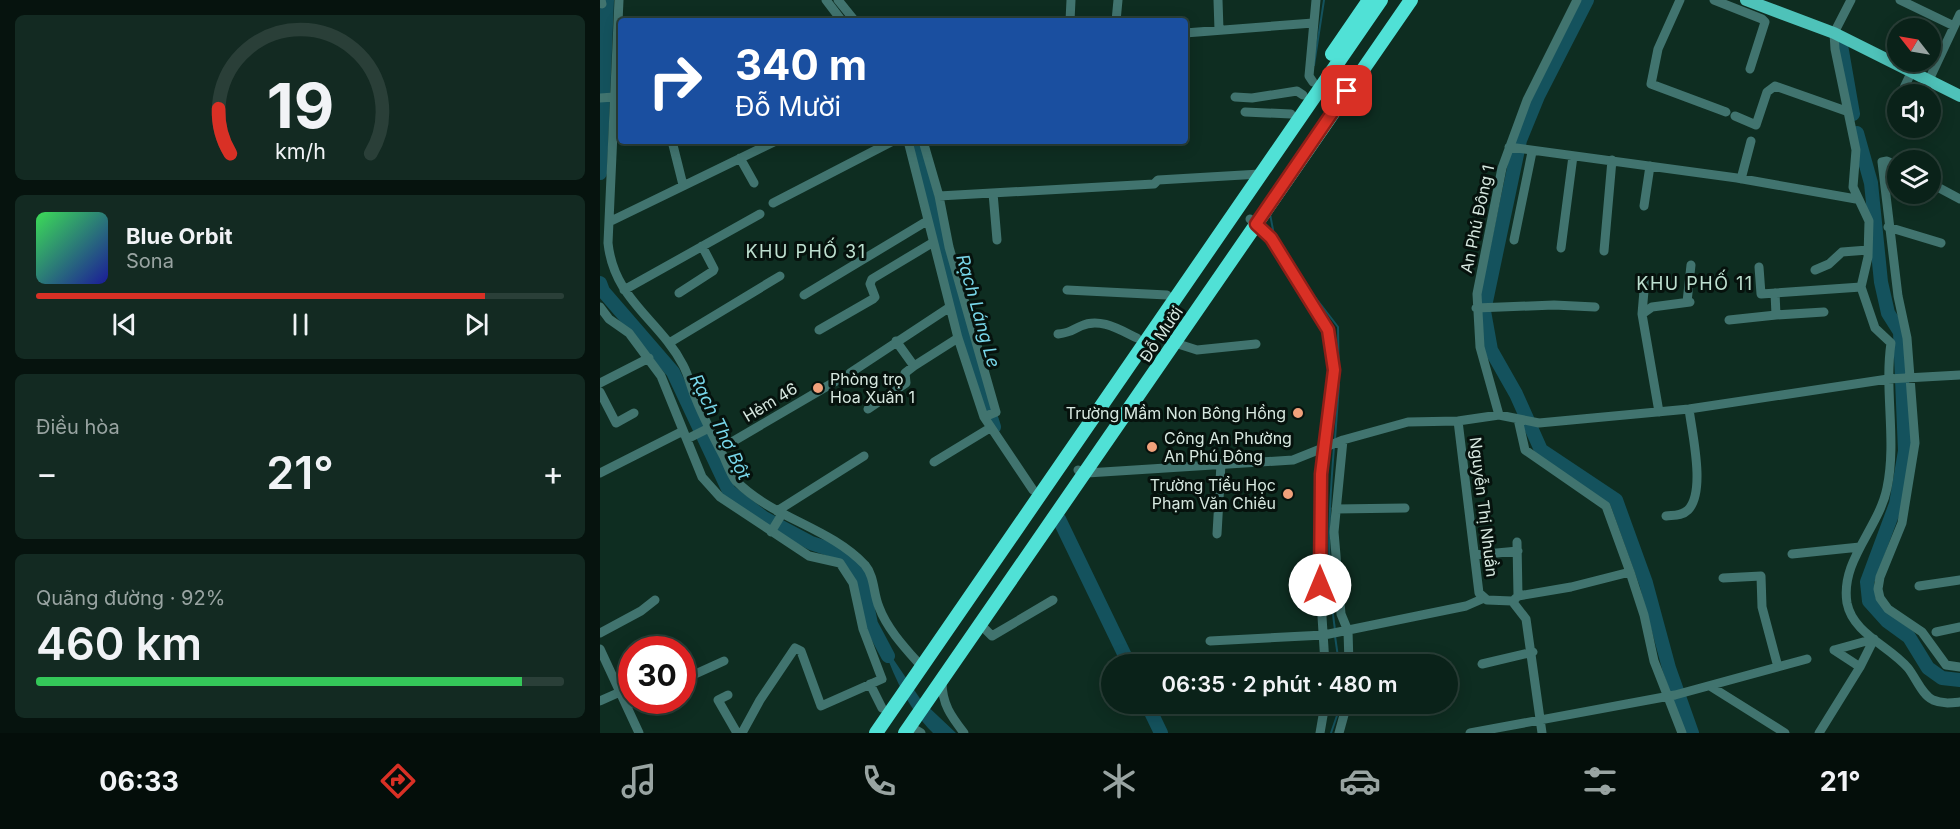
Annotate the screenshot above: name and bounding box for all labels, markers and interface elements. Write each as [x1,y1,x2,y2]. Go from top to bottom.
north arrow [1887,18,1941,72]
map controls [1887,18,1941,204]
text: 340 m [735,39,867,90]
icon: right [636,42,714,120]
pin [1321,65,1372,116]
text: 19 [266,68,334,143]
icon: arrive [1330,74,1363,107]
button: sound [1887,84,1941,138]
text: Đỗ Mười [735,90,841,123]
text: km/h [275,139,325,165]
button: layers [1887,150,1941,204]
street label: An Phú Đông 1 [1456,163,1498,275]
text: Blue Orbit [126,223,233,249]
district label: KHU PHỐ 31 [745,237,867,262]
text: Sona [126,249,174,273]
water label: Rạch Láng Le [952,252,1005,370]
district label: KHU PHỐ 11 [1636,269,1754,294]
street label: Đỗ Mười [1135,302,1187,366]
icon: previous [108,308,141,341]
icon: pause [284,308,317,341]
icon: next [460,308,493,341]
place label: Phòng trọ Hoa Xuân 1 [830,369,915,407]
water label: Rạch Thợ Bột [686,370,756,484]
street label: Hẻm 46 [739,378,801,426]
marker: Phòng trọ Hoa Xuân 1 [811,381,825,395]
place label: Trường Mầm Non Bông Hồng [1066,403,1286,423]
marker: Trường Mầm Non Bông Hồng [1291,406,1305,420]
text: Điều hòa [36,415,120,439]
place label: Công An Phường An Phú Đông [1164,428,1292,466]
street label: Nguyễn Thị Nhuần [1465,436,1503,578]
marker: Công An Phường An Phú Đông [1145,440,1159,454]
text: 21° [266,445,334,500]
text: − [36,453,58,493]
text: + [542,453,564,493]
place label: Trường Tiểu Học Phạm Văn Chiêu [1150,475,1276,513]
marker: Trường Tiểu Học Phạm Văn Chiêu [1281,487,1295,501]
position arrow [1288,553,1352,617]
text: Quãng đường · 92% [36,586,225,610]
text: 460 km [36,616,202,671]
speed limit sign: 30 [618,636,696,714]
text: 06:35 · 2 phút · 480 m [1162,671,1397,697]
icon: directions [377,760,419,802]
icon: music [618,760,660,802]
icon: phone [858,760,900,802]
icon: climate [1098,760,1140,802]
icon: car [1339,760,1381,802]
icon: filters [1579,760,1621,802]
text: 06:33 [99,765,179,798]
text: 21° [1820,765,1861,798]

